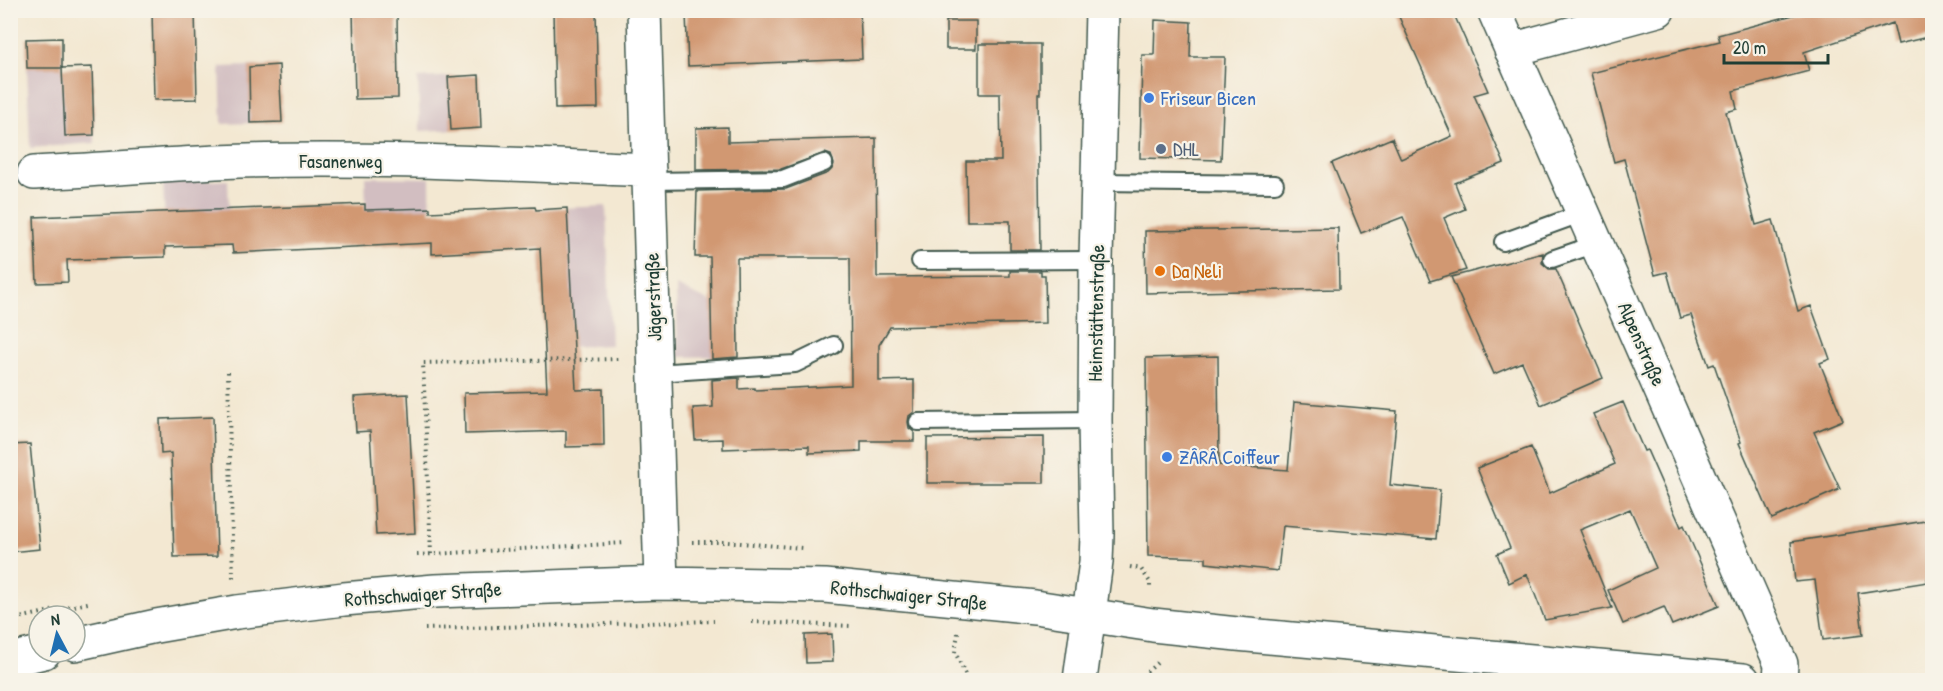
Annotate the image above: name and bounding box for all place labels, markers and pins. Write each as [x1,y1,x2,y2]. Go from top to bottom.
place label: Friseur Bicen [1160,84,1256,111]
marker: Friseur Bicen [1142,91,1156,105]
place label: DHL [1173,135,1199,162]
marker: DHL [1154,142,1168,156]
place label: Da Neli [1172,257,1222,284]
marker: Da Neli [1153,264,1167,278]
place label: ZÂRÂ Coiffeur [1179,443,1280,470]
marker: ZÂRÂ Coiffeur [1160,450,1174,464]

